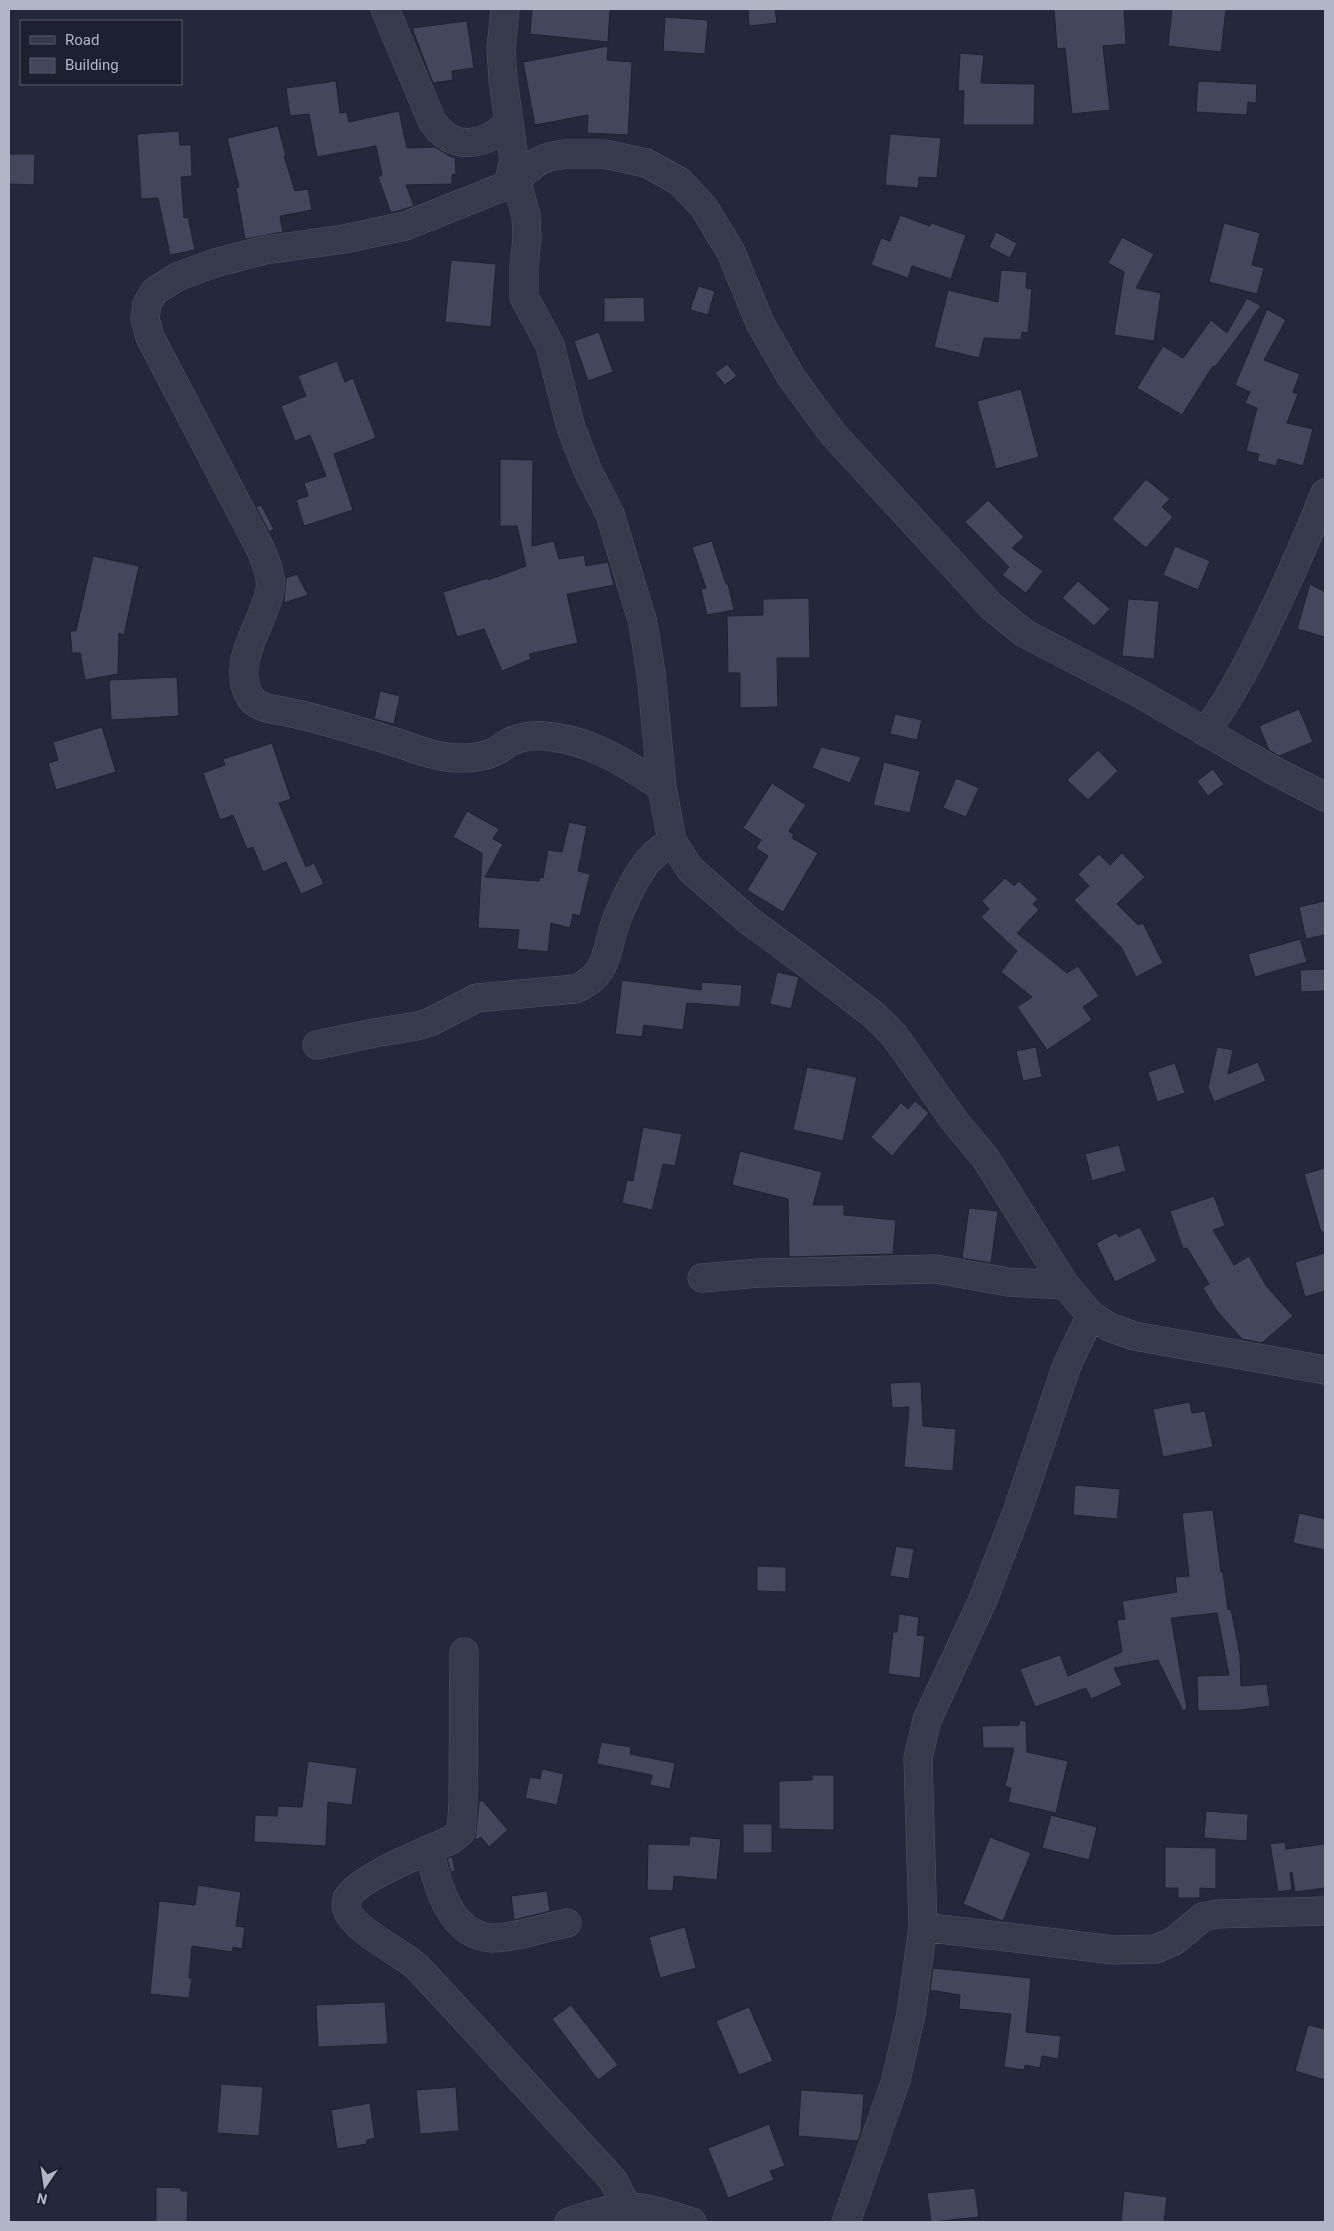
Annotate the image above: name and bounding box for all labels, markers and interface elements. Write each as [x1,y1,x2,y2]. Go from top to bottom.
legend [20,20,182,85]
text: Road [65,31,99,49]
text: Building [65,56,119,74]
north arrow [20,2161,70,2211]
text: N [35,2190,49,2208]

